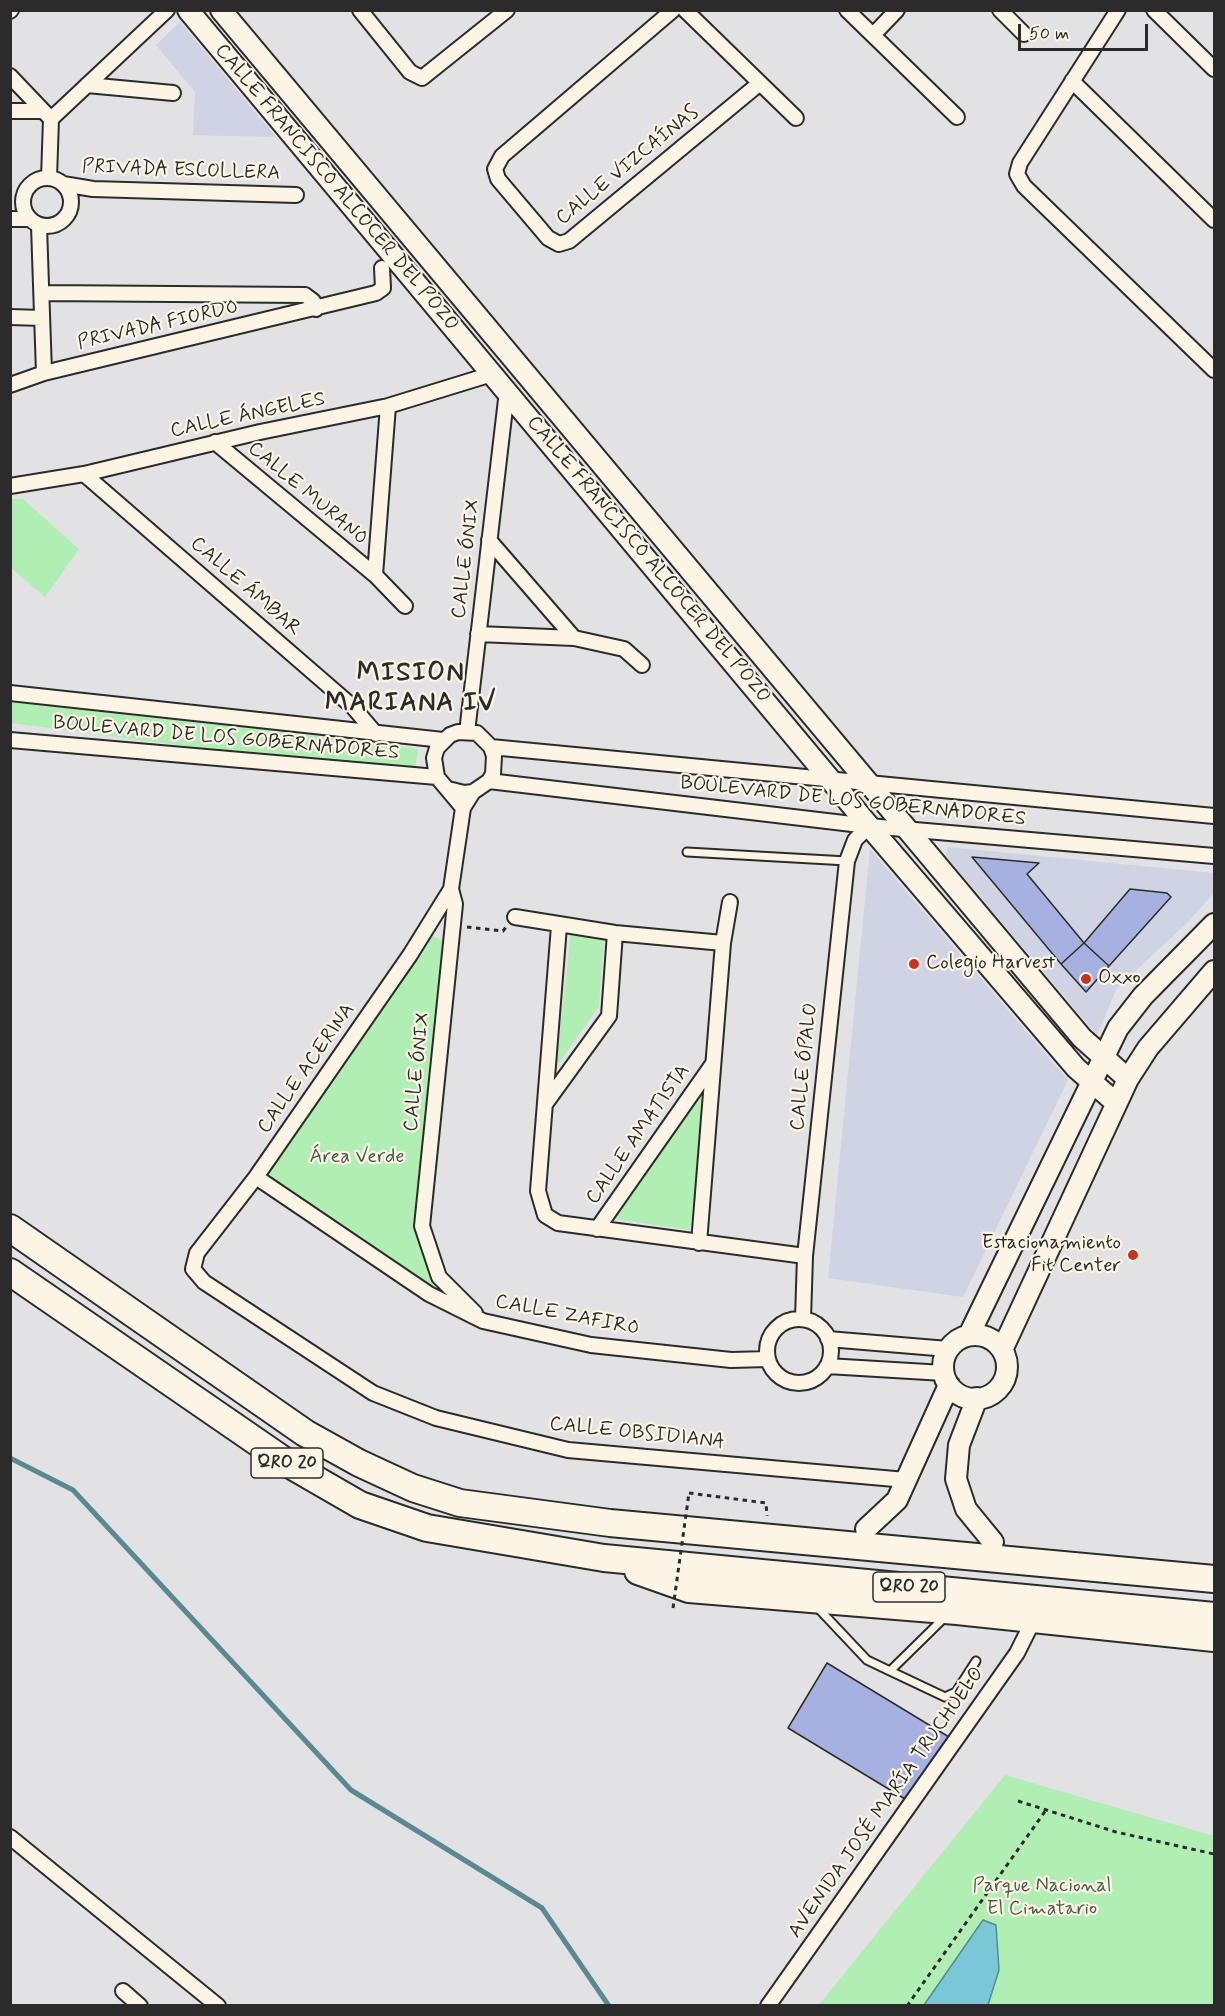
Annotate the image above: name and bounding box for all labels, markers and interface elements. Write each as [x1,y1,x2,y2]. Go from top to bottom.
scale bar [1021,12,1152,50]
text: 50 m [1029,22,1069,46]
street label: CALLE FRANCISCO ALCOCER DEL POZO [209,40,463,336]
street label: CALLE VIZCAÍNAS [552,101,704,231]
street label: PRIVADA ESCOLLERA [81,156,281,186]
street label: PRIVADA FIORDO [75,296,241,356]
street label: CALLE ÁNGELES [168,388,328,444]
street label: CALLE FRANCISCO ALCOCER DEL POZO [521,412,775,708]
street label: CALLE MURANO [242,437,372,551]
street label: CALLE ÓNIX [448,498,486,620]
street label: CALLE ÁMBAR [185,532,305,642]
district label: MISION MARIANA IV [325,659,497,720]
street label: BOULEVARD DE LOS GOBERNADORES [52,712,400,766]
street label: BOULEVARD DE LOS GOBERNADORES [679,772,1027,832]
place label: Colegio Harvest [926,952,1055,976]
marker: Colegio Harvest [907,957,921,971]
place label: Oxxo [1098,967,1141,991]
marker: Oxxo [1079,972,1093,986]
street label: CALLE ACERINA [253,999,361,1139]
street label: CALLE ÓPALO [786,1002,824,1132]
street label: CALLE ÓNIX [400,1011,436,1133]
street label: CALLE AMATISTA [582,1060,696,1210]
park label: Área Verde [310,1146,404,1170]
place label: Estacionamiento Fit Center [982,1232,1121,1279]
marker: Estacionamiento Fit Center [1126,1248,1140,1262]
street label: CALLE ZAFIRO [493,1290,641,1342]
street label: CALLE OBSIDIANA [548,1413,726,1455]
road number: QRO 20 [251,1448,323,1478]
road number: QRO 20 [873,1572,945,1602]
street label: AVENIDA JOSÉ MARÍA TRUCHUELO [784,1663,990,1943]
park label: Parque Nacional El Cimatario [972,1875,1112,1922]

